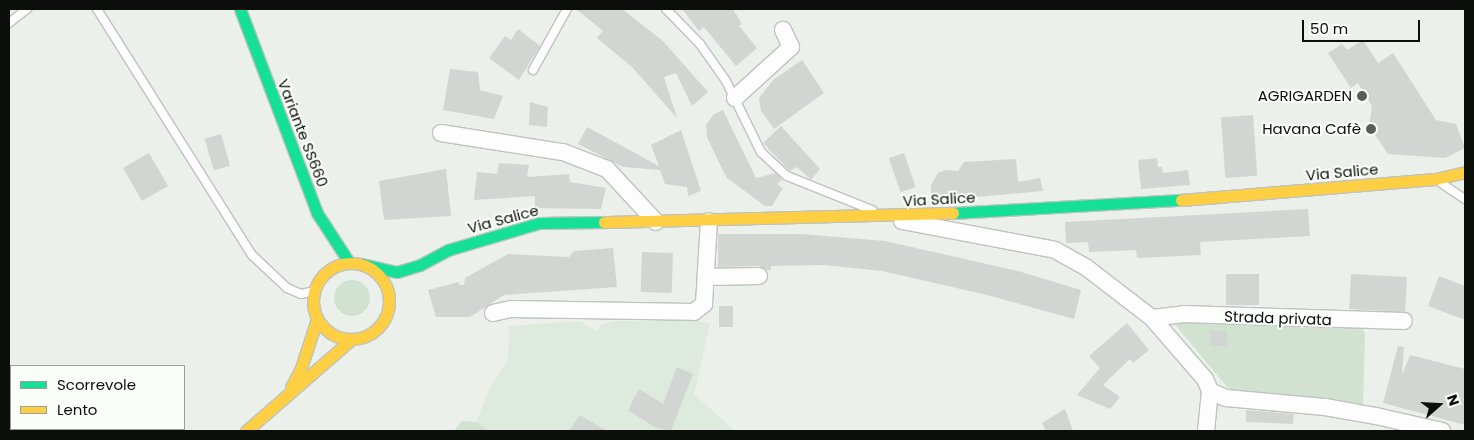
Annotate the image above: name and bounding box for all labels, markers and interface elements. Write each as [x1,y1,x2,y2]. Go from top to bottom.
scale bar [1304,10,1422,42]
text: 50 m [1310,18,1348,39]
street label: Variante SS660 [274,76,332,190]
place label: AGRIGARDEN [1258,87,1352,105]
marker: AGRIGARDEN [1356,90,1368,102]
place label: Havana Cafè [1262,120,1361,138]
marker: Havana Cafè [1365,123,1377,135]
street label: Via Salice [1305,160,1379,184]
street label: Via Salice [902,188,976,210]
street label: Via Salice [466,201,540,237]
street label: Strada privata [1224,307,1332,329]
legend [10,365,185,430]
text: Scorrevole [57,374,136,395]
north arrow [1414,380,1464,430]
text: N [1442,392,1464,408]
text: Lento [57,399,97,420]

